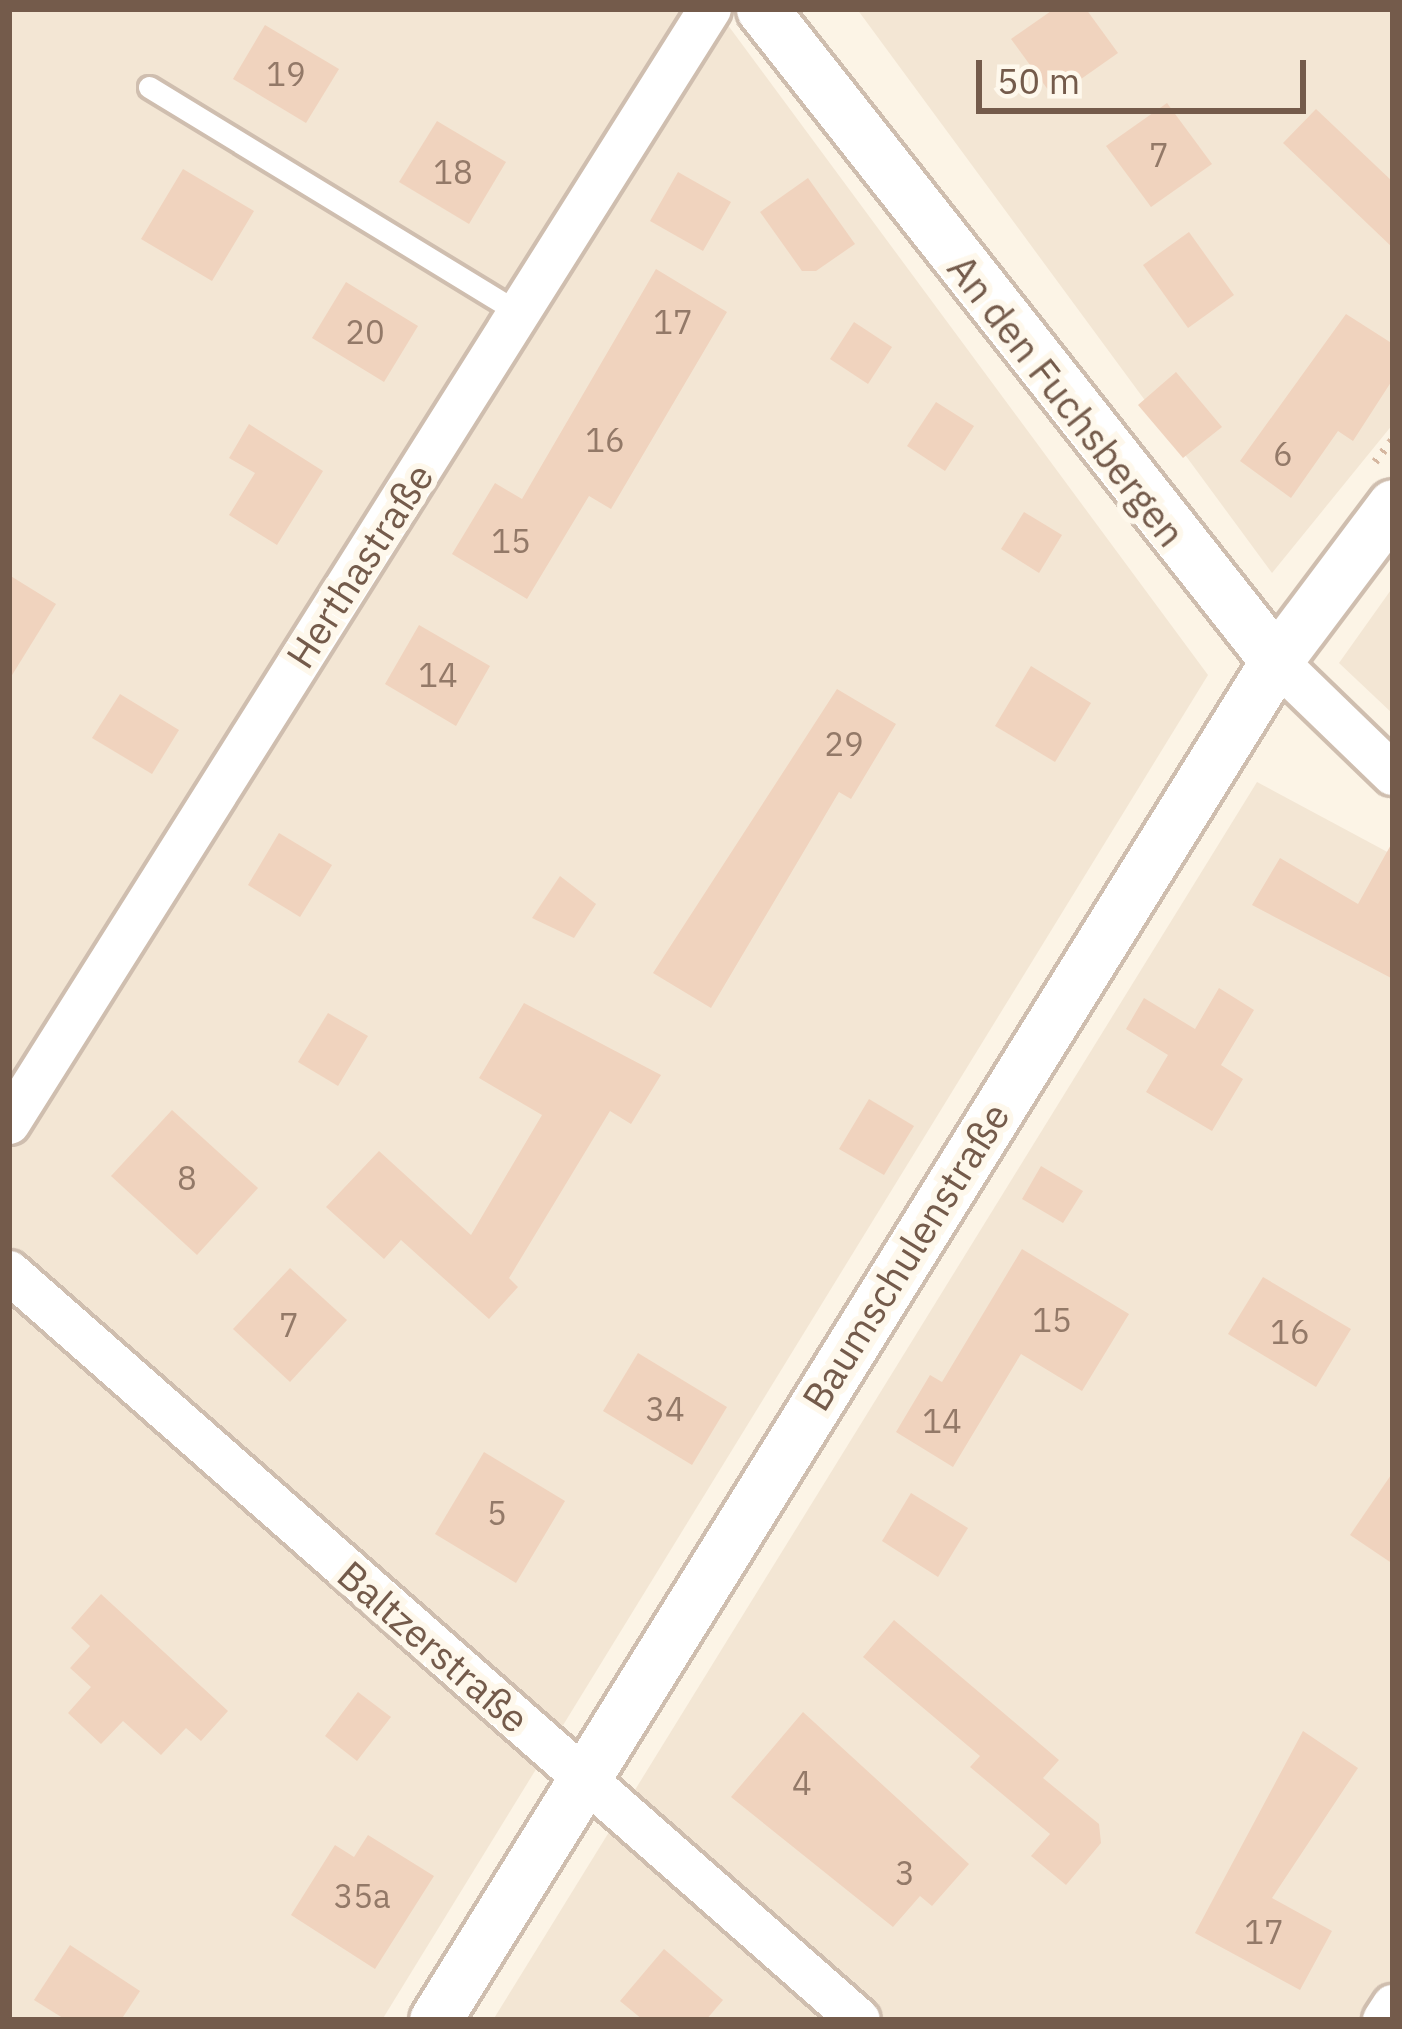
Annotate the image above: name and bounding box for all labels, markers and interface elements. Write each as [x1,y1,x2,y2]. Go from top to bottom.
scale bar [982,36,1312,110]
house number: 19 [266,54,306,94]
text: 50 m [997,57,1080,104]
house number: 7 [1149,135,1169,175]
house number: 18 [433,152,473,192]
street label: An den Fuchsbergen [938,246,1194,556]
house number: 17 [653,302,693,342]
house number: 20 [345,312,385,352]
house number: 16 [585,420,625,460]
house number: 6 [1273,434,1293,474]
street label: Herthastraße [277,455,443,677]
house number: 15 [491,521,531,561]
house number: 14 [418,655,458,695]
house number: 29 [824,724,864,764]
street label: Baumschulenstraße [793,1095,1019,1419]
house number: 8 [177,1158,197,1198]
house number: 15 [1032,1300,1072,1340]
house number: 7 [279,1305,299,1345]
house number: 16 [1270,1312,1310,1352]
house number: 34 [645,1389,685,1429]
house number: 14 [922,1401,962,1441]
house number: 5 [487,1493,507,1533]
street label: Baltzerstraße [328,1551,538,1743]
house number: 4 [792,1763,812,1803]
house number: 3 [895,1853,915,1893]
house number: 35a [333,1876,391,1916]
house number: 17 [1244,1912,1284,1952]

